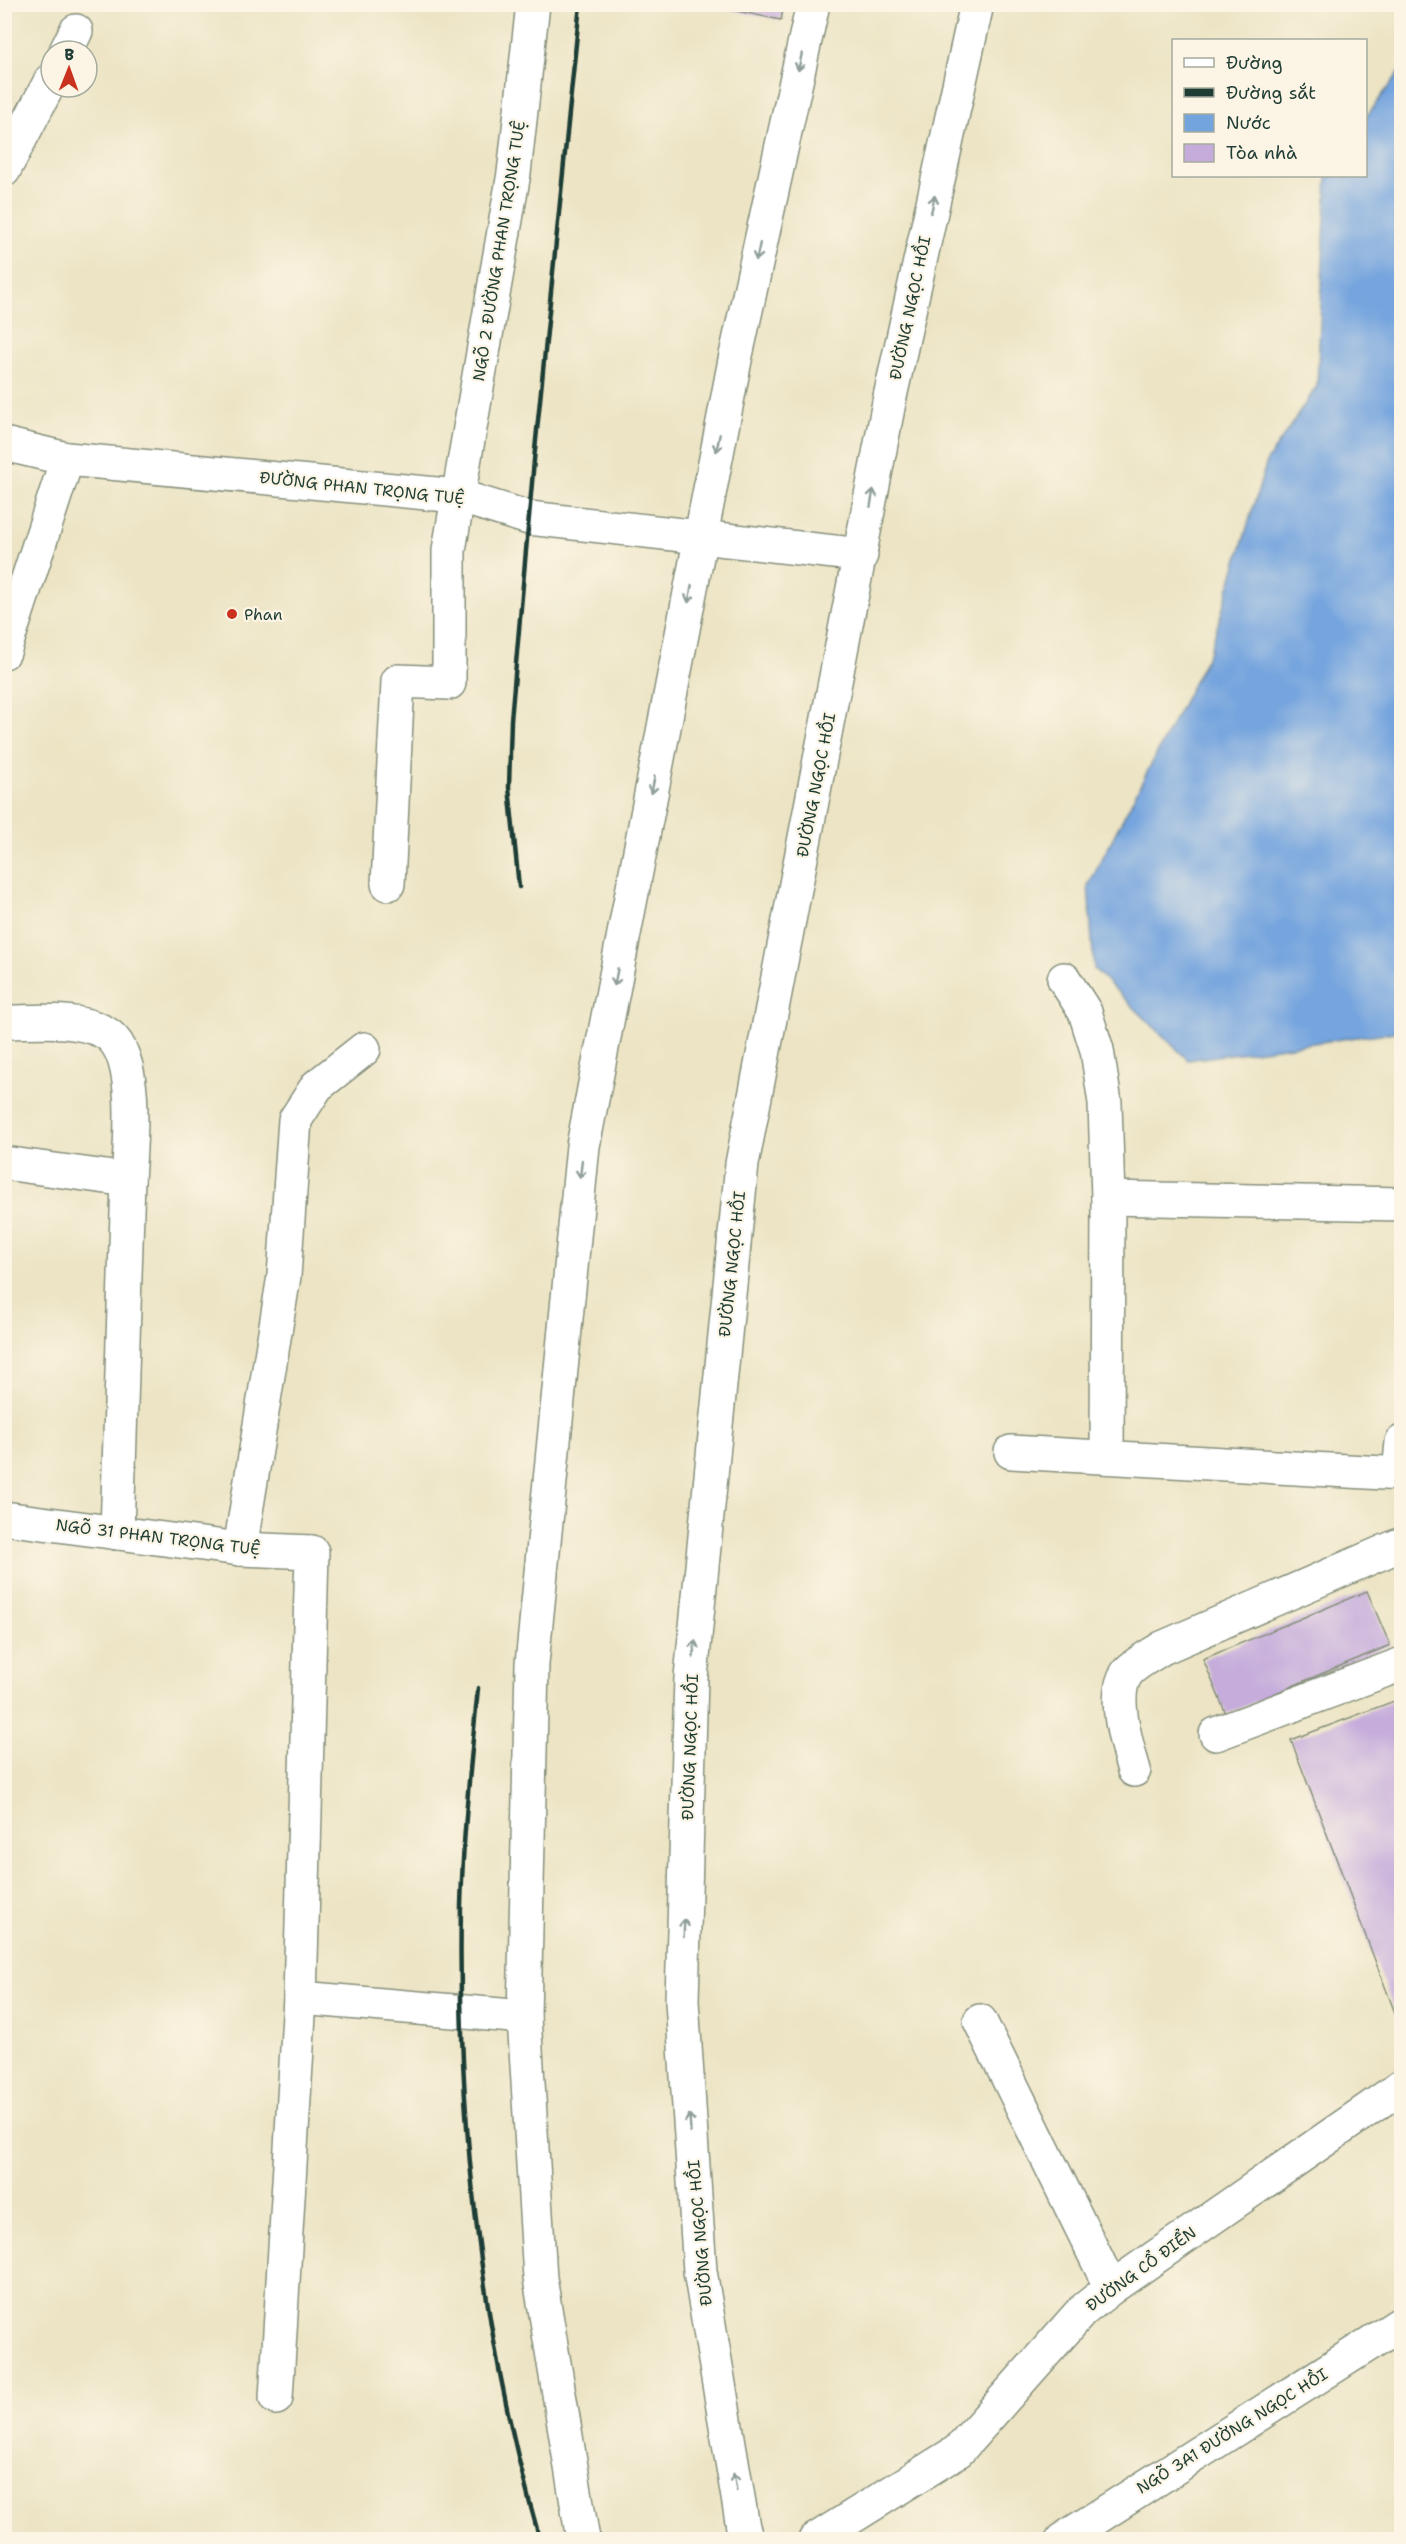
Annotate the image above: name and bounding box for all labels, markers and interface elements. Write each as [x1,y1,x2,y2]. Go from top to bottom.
north arrow [39,39,99,99]
legend [1172,39,1367,177]
text: B [64,44,74,65]
one-way arrow [794,51,805,71]
text: Đường [1226,51,1283,75]
text: Đường sắt [1226,81,1316,105]
text: Nước [1226,111,1271,135]
street label: NGÕ 2 ĐƯỜNG PHAN TRỌNG TUỆ [467,119,530,383]
text: Tòa nhà [1226,141,1297,165]
one-way arrow [927,195,939,214]
street label: ĐƯỜNG NGỌC HỒI [883,234,936,382]
one-way arrow [752,242,763,261]
one-way arrow [712,433,723,452]
street label: ĐƯỜNG PHAN TRỌNG TUỆ [259,467,465,509]
one-way arrow [866,488,877,508]
one-way arrow [684,584,695,603]
place label: Phan [244,604,283,625]
marker: Phan [225,607,239,621]
street label: ĐƯỜNG NGỌC HỒI [790,710,840,859]
one-way arrow [647,775,658,795]
one-way arrow [610,967,621,986]
one-way arrow [575,1158,586,1178]
street label: ĐƯỜNG NGỌC HỒI [712,1190,750,1338]
street label: NGÕ 31 PHAN TRỌNG TUỆ [55,1513,261,1560]
one-way arrow [689,1640,700,1660]
street label: ĐƯỜNG NGỌC HỒI [675,1673,703,1821]
one-way arrow [679,1918,690,1938]
one-way arrow [685,2113,696,2133]
street label: ĐƯỜNG NGỌC HỒI [681,2159,717,2307]
street label: ĐƯỜNG CỔ ĐIỂN [1080,2220,1200,2316]
street label: NGÕ 3A1 ĐƯỜNG NGỌC HỒI [1131,2362,1332,2499]
one-way arrow [730,2473,741,2493]

